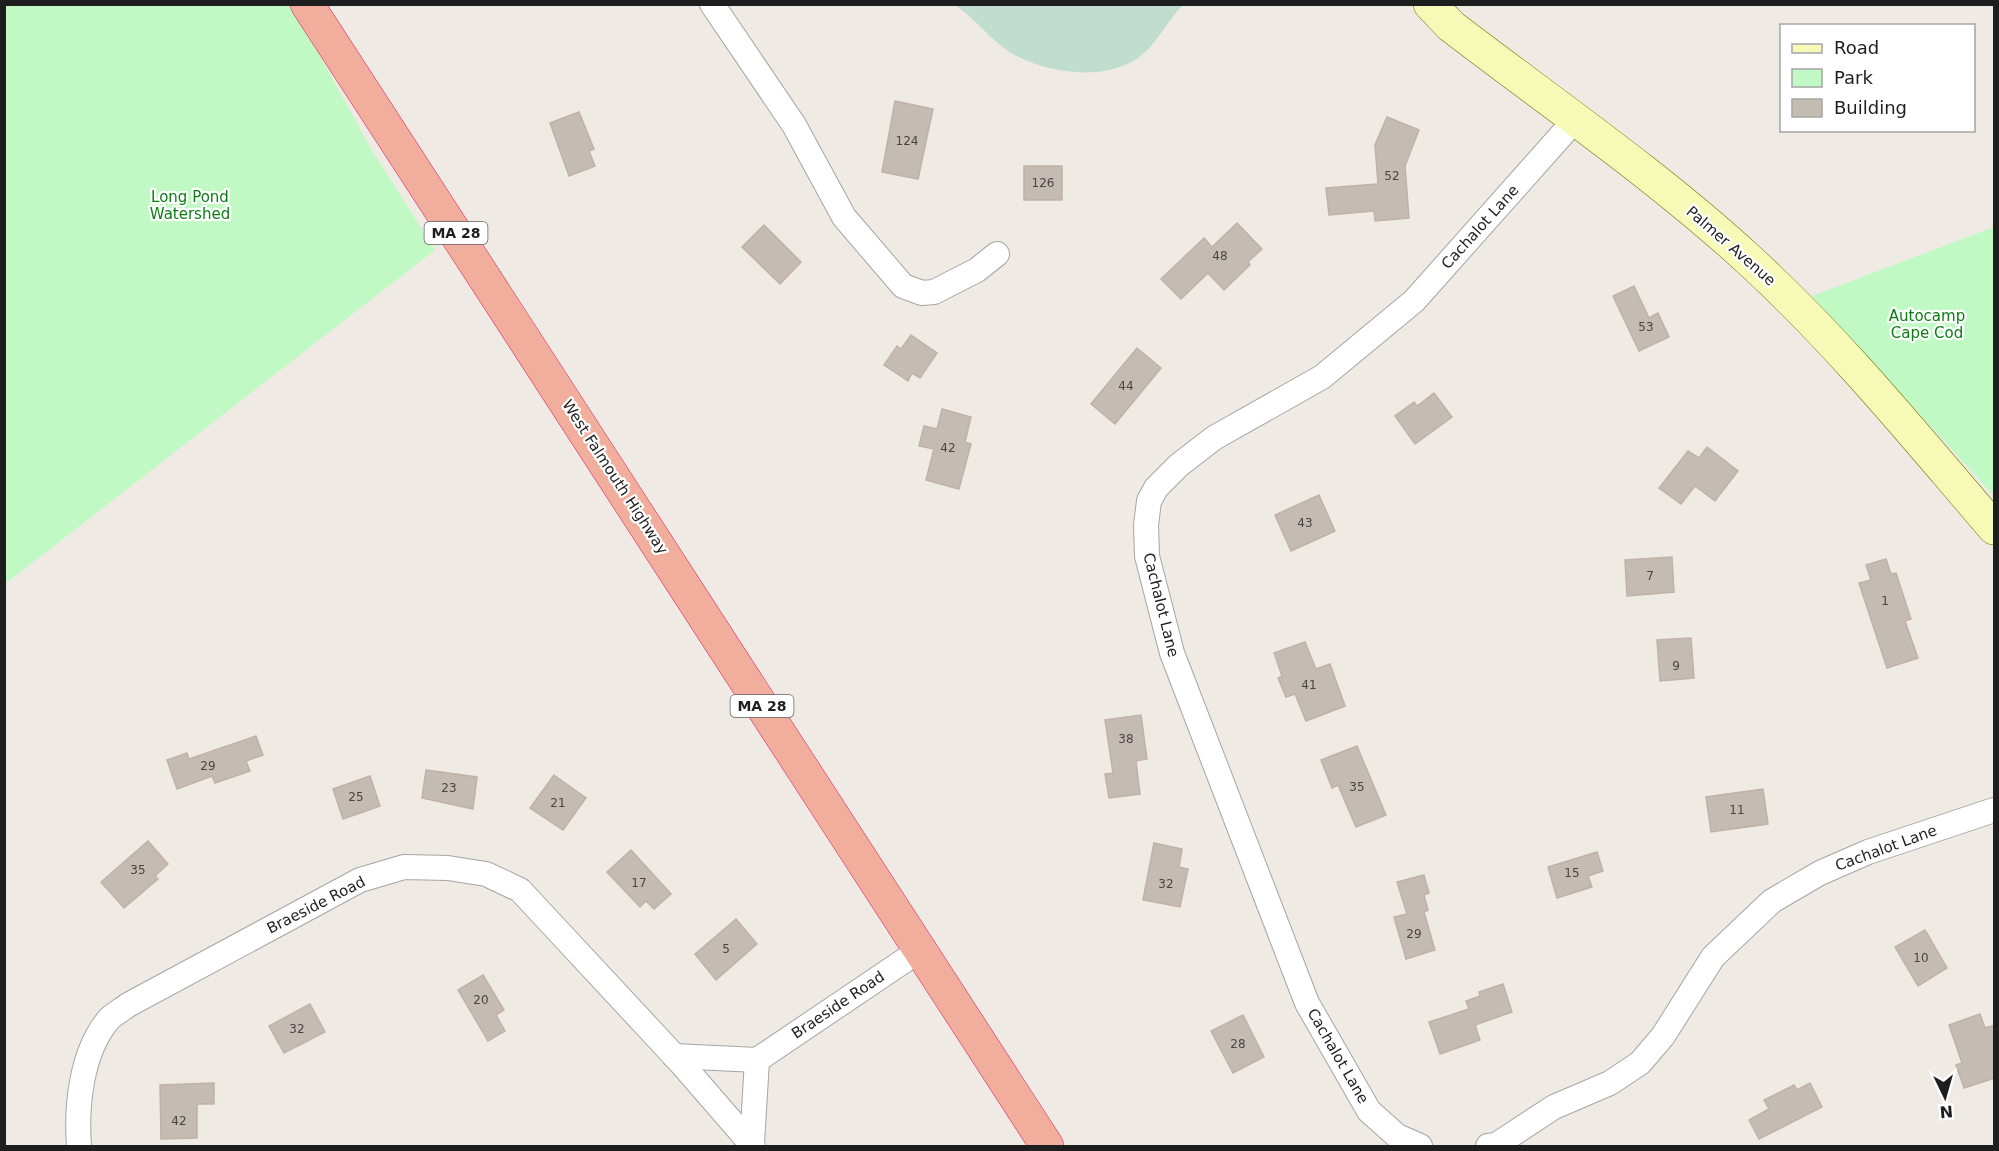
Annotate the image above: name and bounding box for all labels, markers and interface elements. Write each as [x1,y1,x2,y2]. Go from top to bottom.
legend [1780,24,1975,132]
text: Road [1834,37,1879,58]
text: Park [1834,67,1873,88]
text: Building [1834,97,1907,118]
house number: 124 [896,134,918,148]
house number: 52 [1384,169,1400,183]
house number: 126 [1032,176,1054,190]
street label: Cachalot Lane [1438,181,1522,273]
park label: Long Pond Watershed [150,188,230,223]
street label: Palmer Avenue [1683,202,1779,290]
road number: MA 28 [424,222,488,244]
house number: 48 [1212,249,1228,263]
park label: Autocamp Cape Cod [1889,307,1965,342]
house number: 53 [1638,320,1654,334]
house number: 44 [1118,379,1134,393]
street label: West Falmouth Highway [558,396,672,558]
house number: 42 [940,441,956,455]
house number: 43 [1297,516,1313,530]
street label: Cachalot Lane [1139,551,1183,659]
house number: 7 [1646,569,1654,583]
house number: 1 [1881,594,1889,608]
house number: 9 [1672,659,1680,673]
house number: 41 [1301,678,1317,692]
road number: MA 28 [730,695,794,717]
house number: 38 [1118,732,1134,746]
house number: 29 [200,759,216,773]
house number: 35 [1349,780,1365,794]
house number: 23 [441,781,457,795]
house number: 25 [348,790,364,804]
house number: 21 [550,796,566,810]
house number: 11 [1729,803,1745,817]
street label: Cachalot Lane [1833,821,1939,875]
house number: 35 [130,863,146,877]
house number: 15 [1564,866,1580,880]
street label: Braeside Road [264,872,368,938]
house number: 17 [631,876,647,890]
house number: 32 [1158,877,1174,891]
house number: 29 [1406,927,1422,941]
house number: 5 [722,942,730,956]
house number: 10 [1913,951,1929,965]
street label: Braeside Road [788,967,888,1043]
house number: 20 [473,993,489,1007]
street label: Cachalot Lane [1303,1005,1373,1107]
house number: 32 [289,1022,305,1036]
house number: 28 [1230,1037,1246,1051]
north arrow [1915,1067,1975,1127]
text: N [1939,1101,1954,1121]
house number: 42 [171,1114,187,1128]

